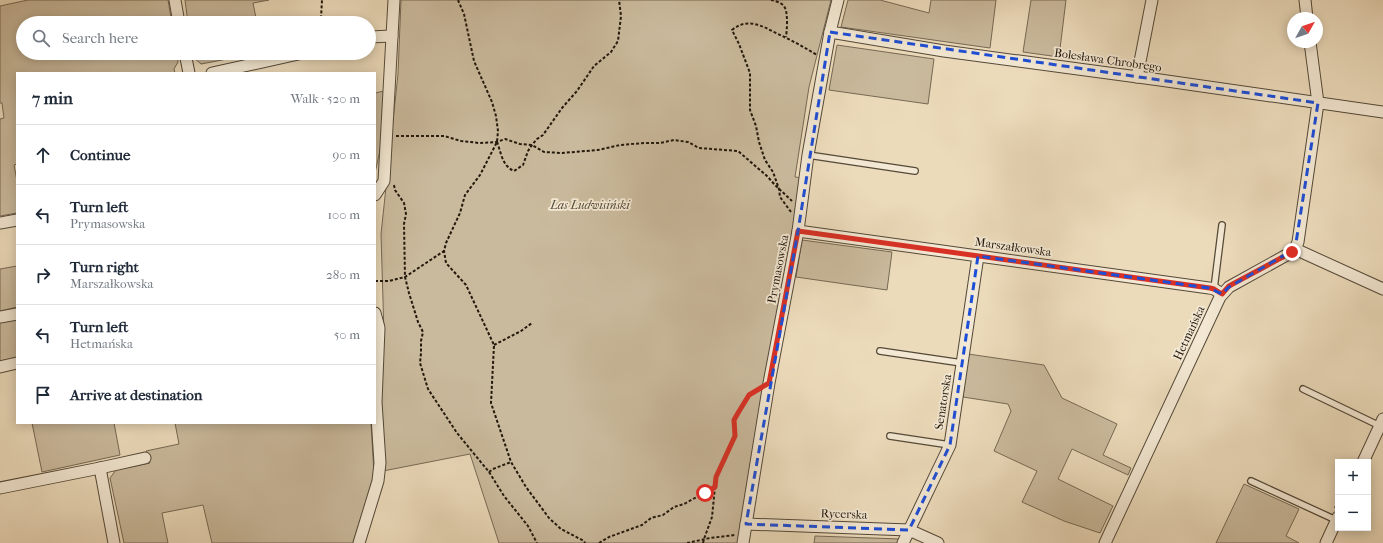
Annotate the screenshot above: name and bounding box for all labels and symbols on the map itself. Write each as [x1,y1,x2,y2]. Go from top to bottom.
north arrow [1287,12,1323,48]
street label: Bolesława Chrobrego [1053,46,1163,74]
park label: Las Ludwisiński [549,198,631,212]
street label: Prymasowska [764,233,792,304]
street label: Marszałkowska [974,235,1053,259]
route end [1283,243,1301,261]
street label: Hetmańska [1170,303,1208,362]
street label: Senatorska [932,373,954,431]
route start [696,484,714,502]
street label: Rycerska [820,506,868,522]

